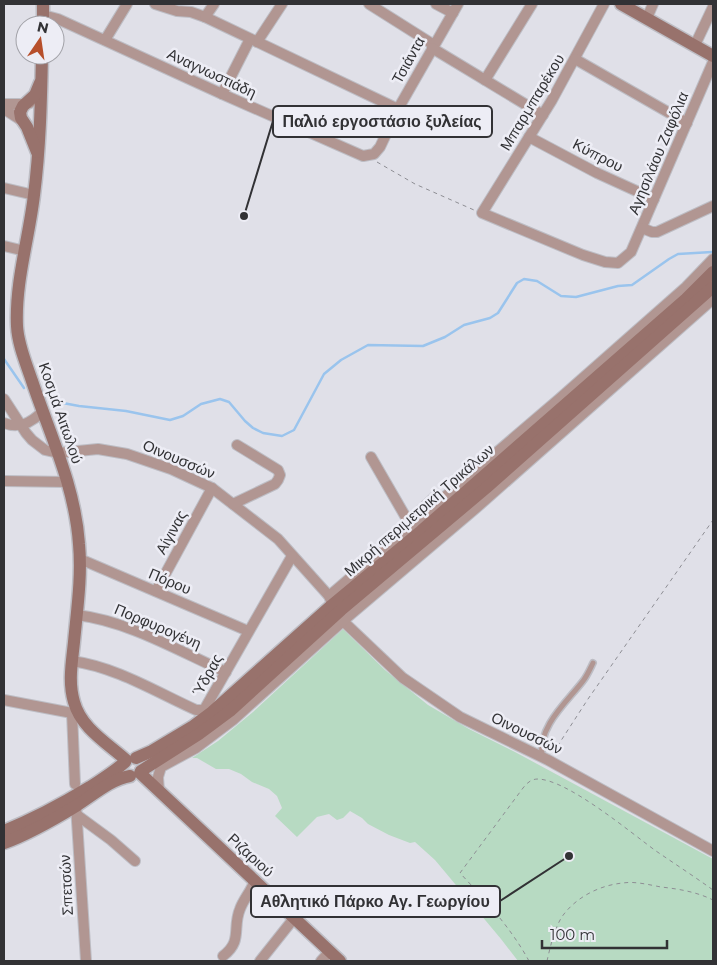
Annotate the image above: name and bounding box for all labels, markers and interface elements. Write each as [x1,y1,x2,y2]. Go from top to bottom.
north arrow [15,15,65,65]
text: N [35,17,50,37]
street label: Τσιάντα [387,33,429,87]
street label: Αναγνωστιάδη [164,44,260,102]
street label: Μπαρμπαρέκου [496,50,568,154]
street label: Αγησιλάου Ζαφόλια [624,88,693,217]
callout: Παλιό εργοστάσιο ξυλείας [273,106,492,137]
text: Παλιό εργοστάσιο ξυλείας [282,112,482,131]
street label: Κύπρου [570,134,626,176]
street label: Κοσμά Αιτωλού [35,360,87,466]
street label: Οινουσσών [140,435,218,483]
street label: Μικρή περιμετρική Τρικάλων [340,440,498,580]
street label: Αίγινας [151,507,191,557]
street label: Πόρου [146,564,194,598]
street label: Πορφυρογένη [112,599,204,653]
street label: Ύδρας [188,650,226,700]
street label: Οινουσσών [488,708,566,758]
street label: Ριζαριού [224,829,278,881]
street label: Σπετσών [55,854,77,916]
callout: Αθλητικό Πάρκο Αγ. Γεωργίου [251,886,500,917]
text: Αθλητικό Πάρκο Αγ. Γεωργίου [260,892,490,911]
scale bar [542,918,667,950]
text: 100 m [550,925,595,944]

